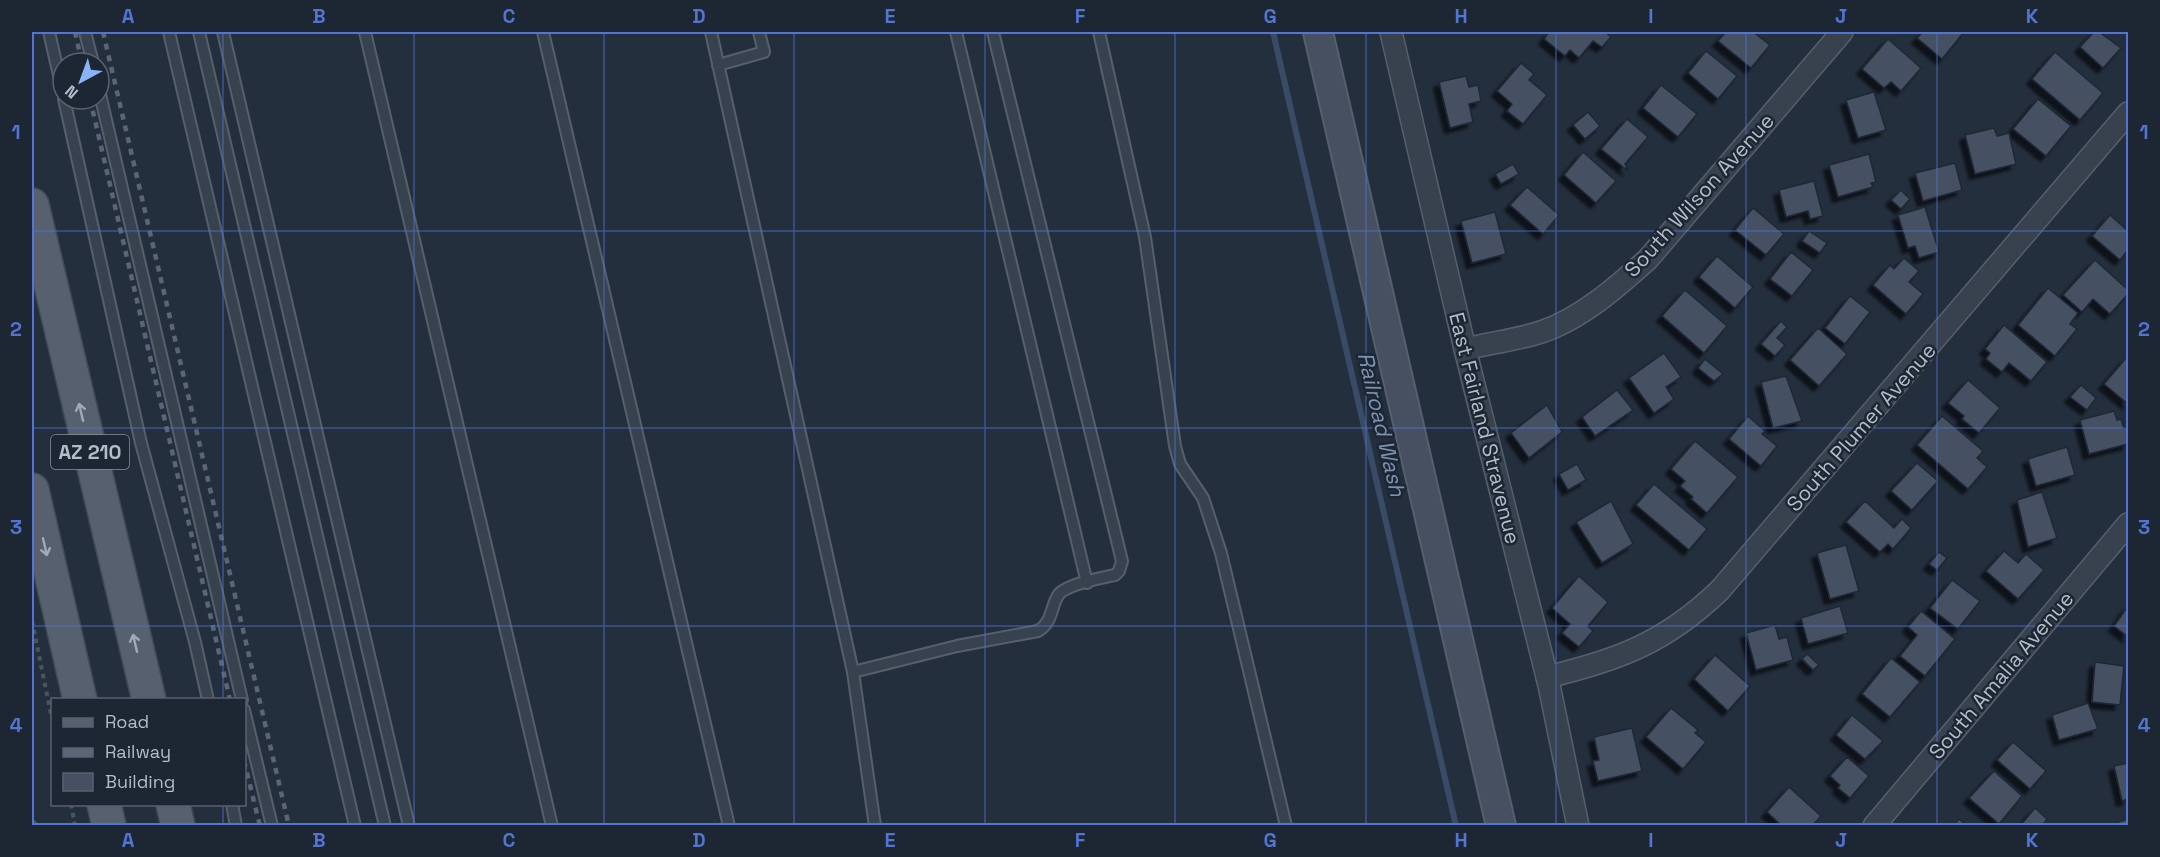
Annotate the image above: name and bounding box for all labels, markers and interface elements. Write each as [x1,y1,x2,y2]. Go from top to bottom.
text: A [122,3,135,29]
text: B [312,3,326,29]
text: C [503,3,516,29]
text: D [692,3,706,29]
text: E [884,3,896,29]
text: F [1075,3,1086,29]
text: G [1263,3,1277,29]
text: H [1454,3,1468,29]
text: I [1648,3,1654,29]
text: J [1835,3,1847,29]
text: K [2026,3,2039,29]
north arrow [51,51,111,111]
text: N [61,80,82,103]
street label: South Wilson Avenue [1618,107,1780,283]
text: 1 [11,119,21,145]
text: 1 [2139,119,2149,145]
street label: East Fairland Stravenue [1443,309,1527,547]
text: 2 [10,316,22,342]
text: 2 [2138,316,2150,342]
street label: South Plumer Avenue [1780,337,1942,517]
water label: Railroad Wash [1352,349,1412,500]
one-way arrow [74,403,86,422]
road number: AZ 210 [51,435,129,469]
text: 3 [10,514,22,540]
text: 3 [2138,514,2150,540]
one-way arrow [39,537,51,556]
street label: South Amalia Avenue [1923,585,2079,765]
one-way arrow [129,633,141,652]
legend [51,698,246,806]
text: Road [105,710,149,733]
text: 4 [10,712,23,738]
text: 4 [2138,712,2151,738]
text: Railway [105,740,171,763]
text: Building [105,770,175,793]
text: A [122,827,135,853]
text: B [312,827,326,853]
text: C [503,827,516,853]
text: D [692,827,706,853]
text: E [884,827,896,853]
text: F [1075,827,1086,853]
text: G [1263,827,1277,853]
text: H [1454,827,1468,853]
text: I [1648,827,1654,853]
text: J [1835,827,1847,853]
text: K [2026,827,2039,853]

